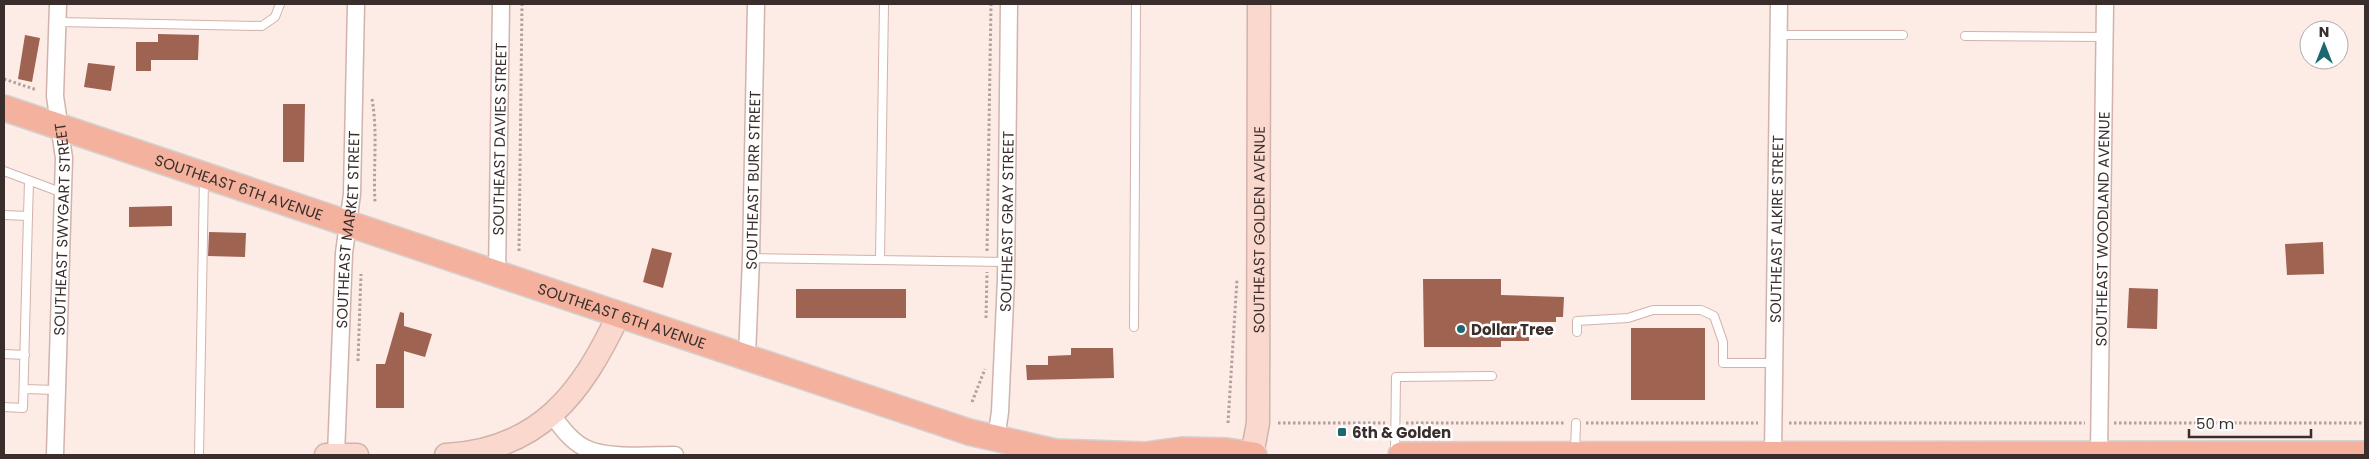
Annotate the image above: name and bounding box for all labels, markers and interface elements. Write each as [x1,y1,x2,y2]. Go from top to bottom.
north arrow [2299,20,2349,70]
text: N [2319,22,2329,42]
street label: SOUTHEAST DAVIES STREET [487,42,511,236]
street label: SOUTHEAST BURR STREET [740,90,765,270]
street label: SOUTHEAST WOODLAND AVENUE [2090,111,2114,347]
street label: SOUTHEAST SWYGART STREET [48,122,75,336]
street label: SOUTHEAST GOLDEN AVENUE [1248,126,1269,333]
street label: SOUTHEAST MARKET STREET [331,130,364,329]
street label: SOUTHEAST GRAY STREET [994,131,1018,313]
street label: SOUTHEAST ALKIRE STREET [1764,135,1788,323]
street label: SOUTHEAST 6TH AVENUE [152,149,326,225]
street label: SOUTHEAST 6TH AVENUE [535,277,709,354]
place label: Dollar Tree [1471,319,1554,340]
marker: Dollar Tree [1455,323,1467,335]
scale bar [2189,406,2312,438]
text: 50 m [2196,413,2234,434]
place label: 6th & Golden [1352,422,1451,443]
marker: 6th & Golden [1336,426,1348,438]

